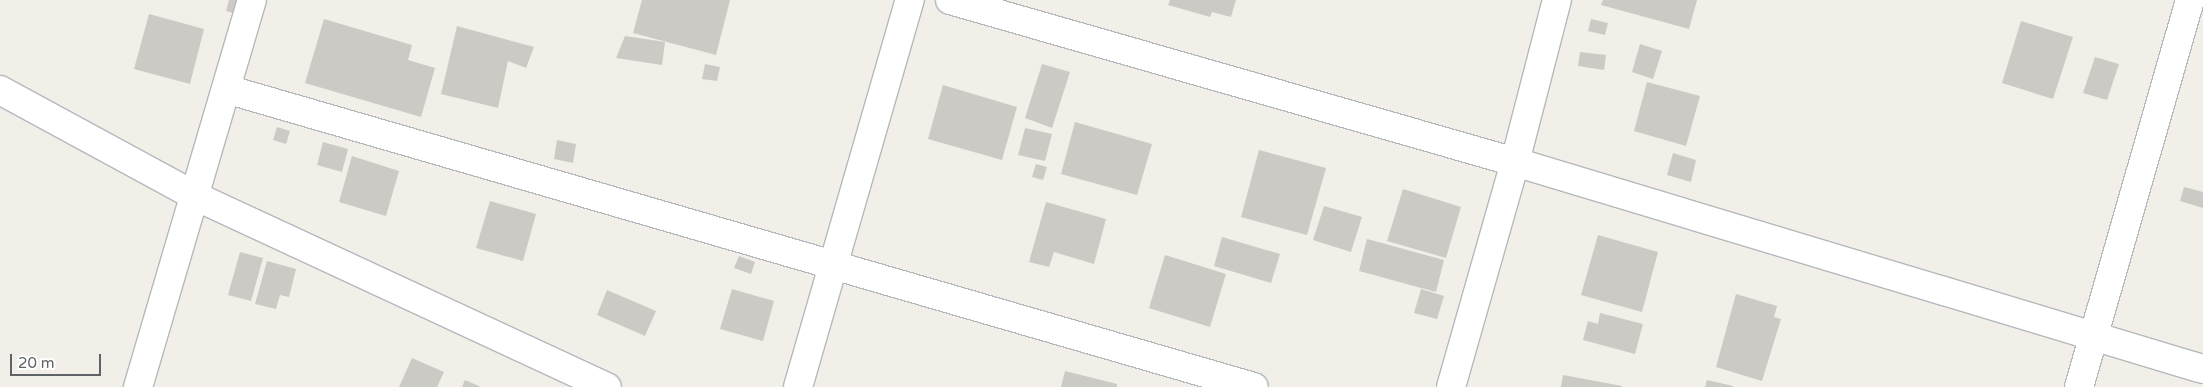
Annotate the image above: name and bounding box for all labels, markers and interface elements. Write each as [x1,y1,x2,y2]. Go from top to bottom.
scale bar [12,344,104,376]
text: 20 m [18,354,55,372]

